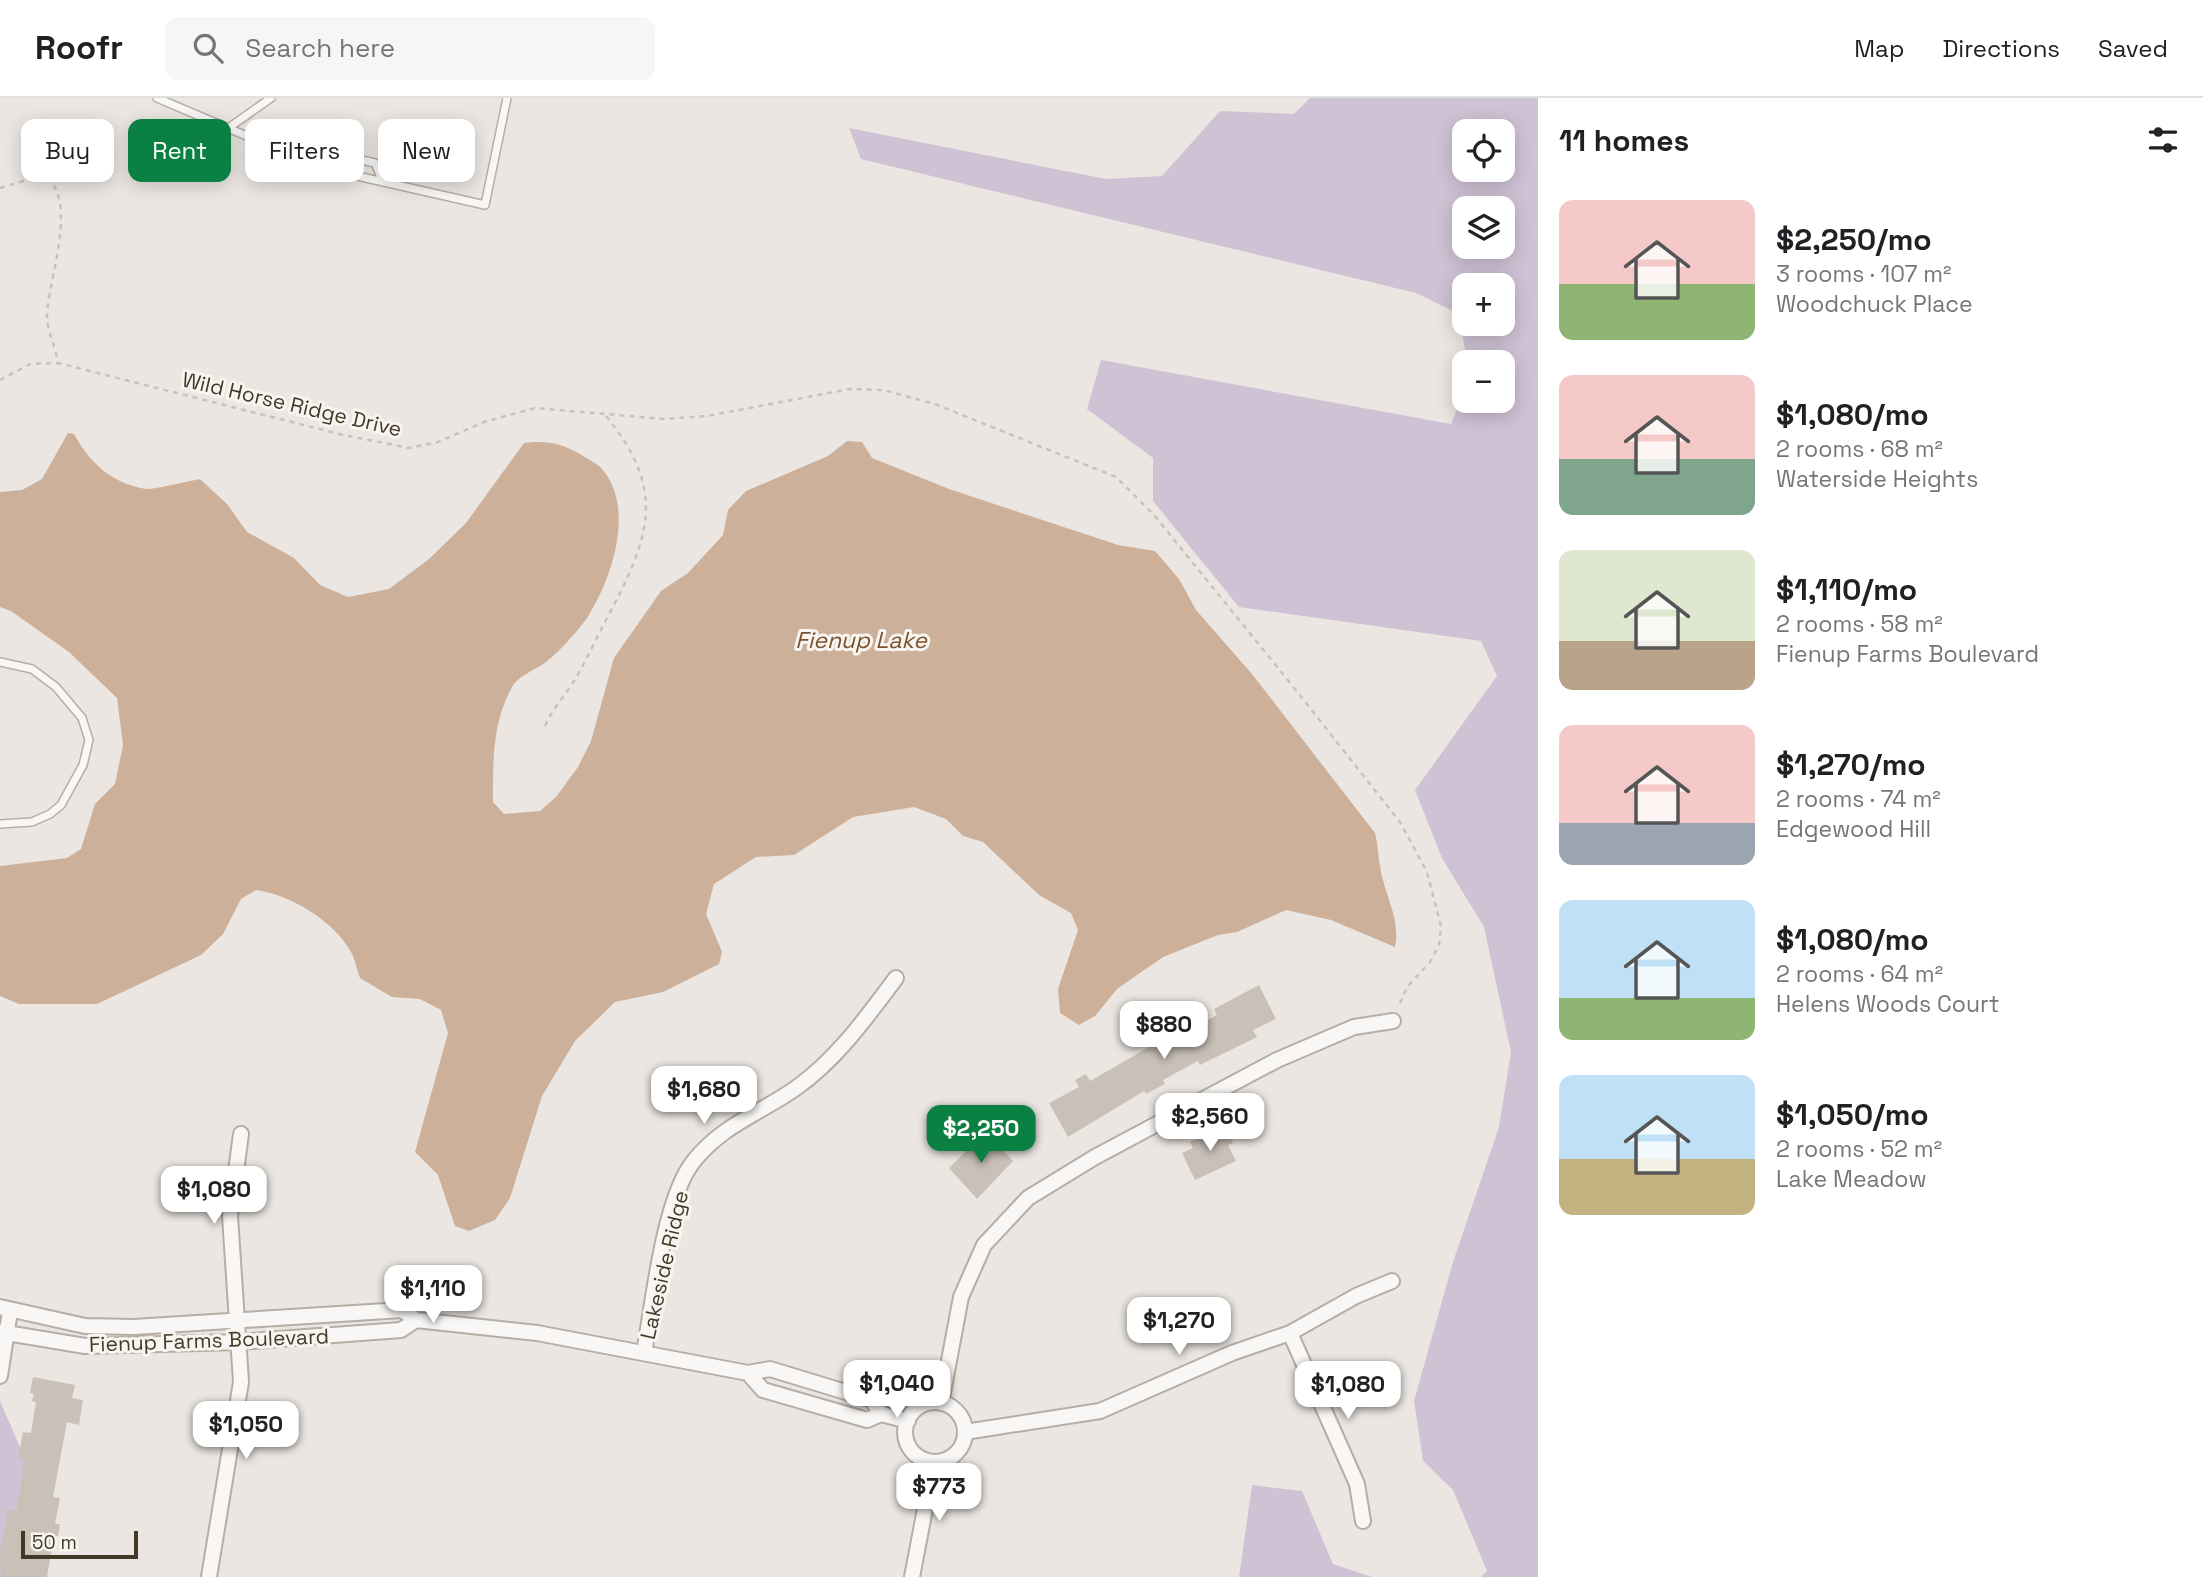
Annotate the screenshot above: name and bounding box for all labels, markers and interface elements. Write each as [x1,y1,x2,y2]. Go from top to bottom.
search box [165,17,655,80]
text: Roofr [35,27,123,69]
icon: search [189,29,227,67]
text: Search here [245,31,395,65]
text: Map [1854,33,1904,64]
text: Directions [1942,33,2060,64]
text: Saved [2098,33,2168,64]
chip: Buy [21,119,114,182]
chip: Rent [128,119,231,182]
chip: Filters [245,119,364,182]
chip: New [378,119,475,182]
map controls [1452,119,1515,413]
button: locate [1452,119,1515,182]
text: 11 homes [1559,121,1689,160]
icon: filters [2144,121,2182,159]
button: layers [1452,196,1515,259]
text: $2,250/mo [1776,220,1932,259]
icon: home [1615,228,1699,312]
text: 3 rooms · 107 m² [1776,259,1952,289]
button: + [1452,273,1515,336]
text: Woodchuck Place [1776,289,1973,319]
button: − [1452,350,1515,413]
street label: Wild Horse Ridge Drive [180,366,404,442]
text: $1,080/mo [1776,395,1929,434]
icon: home [1615,403,1699,487]
text: 2 rooms · 68 m² [1776,434,1943,464]
text: Waterside Heights [1776,464,1978,494]
text: $1,110/mo [1776,570,1917,609]
icon: home [1615,578,1699,662]
text: 2 rooms · 58 m² [1776,609,1943,639]
water label: Fienup Lake [795,625,928,655]
text: Fienup Farms Boulevard [1776,639,2039,669]
text: $1,270/mo [1776,745,1926,784]
icon: home [1615,753,1699,837]
text: 2 rooms · 74 m² [1776,784,1941,814]
text: Edgewood Hill [1776,814,1931,844]
text: $1,080/mo [1776,920,1929,959]
icon: home [1615,928,1699,1012]
text: 2 rooms · 64 m² [1776,959,1943,989]
text: Helens Woods Court [1776,989,1999,1019]
pin: $880 [1123,1002,1205,1061]
text: $880 [1136,1009,1192,1039]
pin: $1,680 [647,1066,761,1126]
text: $1,680 [667,1074,741,1104]
pin: $2,560 [1153,1094,1267,1153]
text: $1,050/mo [1776,1095,1929,1134]
text: $2,560 [1171,1101,1249,1131]
icon: home [1615,1103,1699,1187]
pin: $2,250 [924,1105,1038,1165]
text: $2,250 [943,1113,1019,1143]
text: 2 rooms · 52 m² [1776,1134,1942,1164]
text: Lake Meadow [1776,1164,1927,1194]
pin: $1,080 [157,1166,271,1226]
text: $1,080 [177,1174,251,1204]
street label: Lakeside Ridge [634,1188,694,1342]
pin: $1,110 [376,1266,490,1325]
text: $1,110 [400,1273,466,1303]
pin: $1,270 [1122,1298,1236,1357]
text: $1,270 [1143,1305,1215,1335]
street label: Fienup Farms Boulevard [89,1322,329,1358]
pin: $1,040 [840,1360,954,1420]
pin: $1,080 [1291,1362,1405,1421]
text: $1,040 [859,1368,935,1398]
text: $1,080 [1311,1369,1385,1399]
pin: $1,050 [189,1402,303,1461]
text: $1,050 [209,1409,283,1439]
pin: $773 [898,1464,980,1523]
text: $773 [912,1471,966,1501]
scale bar [21,1528,138,1560]
text: 50 m [32,1530,77,1555]

